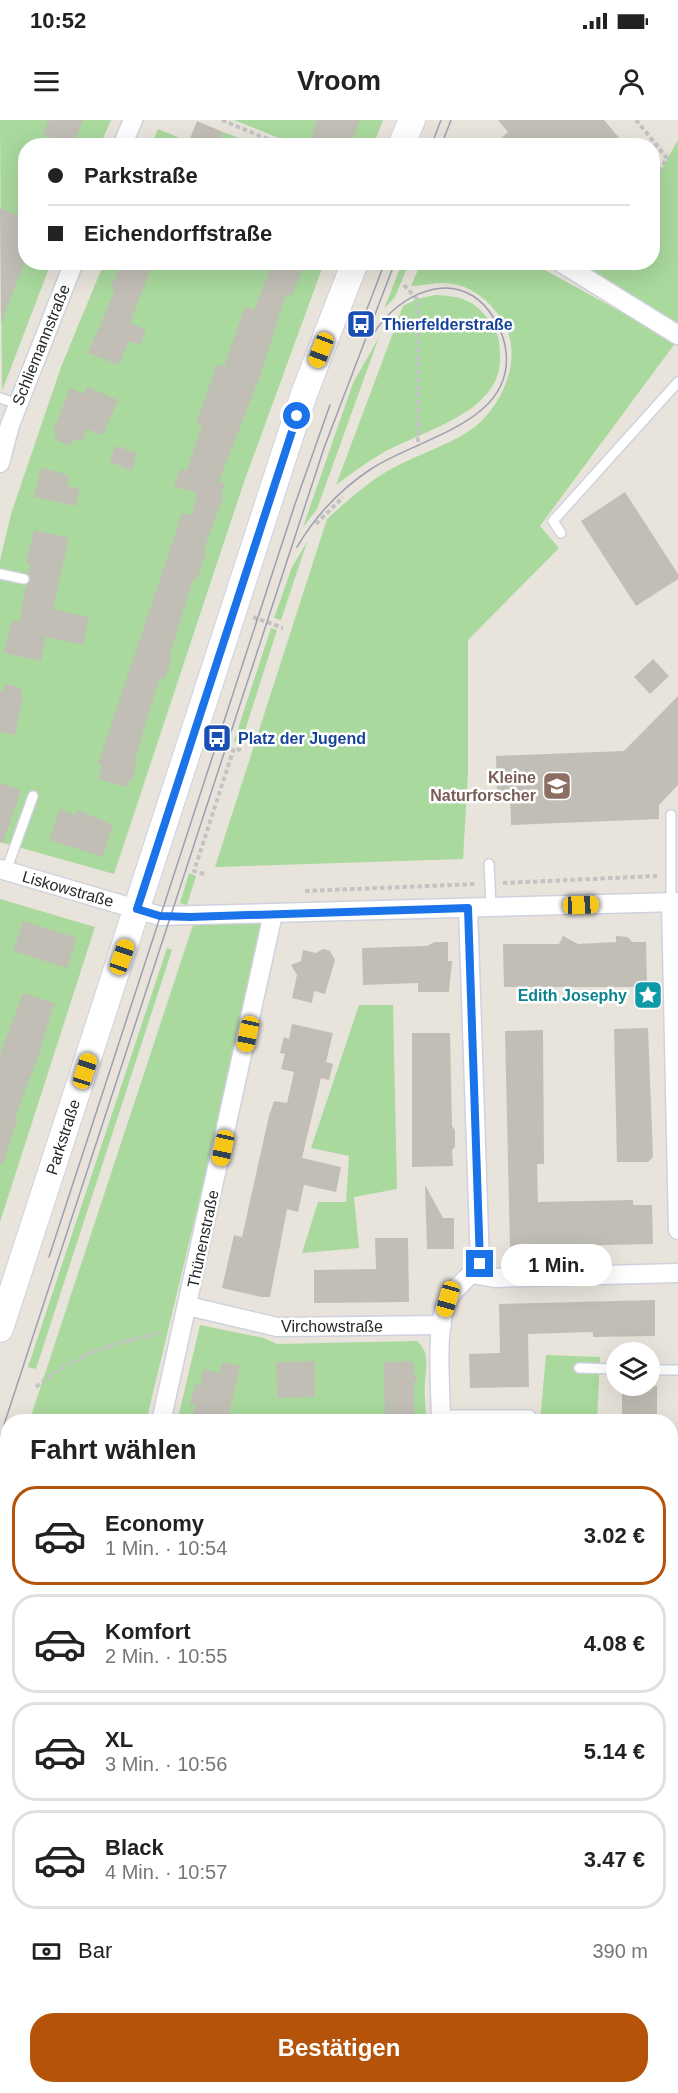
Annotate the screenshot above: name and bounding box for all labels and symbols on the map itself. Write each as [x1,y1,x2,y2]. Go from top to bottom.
street label: Schliemannstraße [9,282,73,408]
bus stop icon: Thierfelderstraße [345,308,377,340]
place label: Thierfelderstraße [382,316,513,333]
car [306,330,336,370]
route start [283,402,310,429]
bus stop icon: Platz der Jugend [201,722,233,754]
place label: Platz der Jugend [238,730,366,747]
place label: Kleine Naturforscher [430,769,536,804]
school or university icon: Kleine Naturforscher [541,770,573,802]
street label: Liskowstraße [20,868,116,910]
car [563,895,599,915]
car [108,937,136,977]
place icon: Edith Josephy [632,979,664,1011]
place label: Edith Josephy [518,987,627,1004]
car [235,1015,261,1053]
car [71,1051,99,1091]
street label: Parkstraße [43,1097,83,1177]
car [210,1129,236,1167]
street label: Thünenstraße [184,1188,222,1289]
callout: 1 Min. [501,1243,612,1285]
route end [466,1250,493,1277]
car [434,1279,462,1319]
street label: Virchowstraße [281,1318,383,1335]

